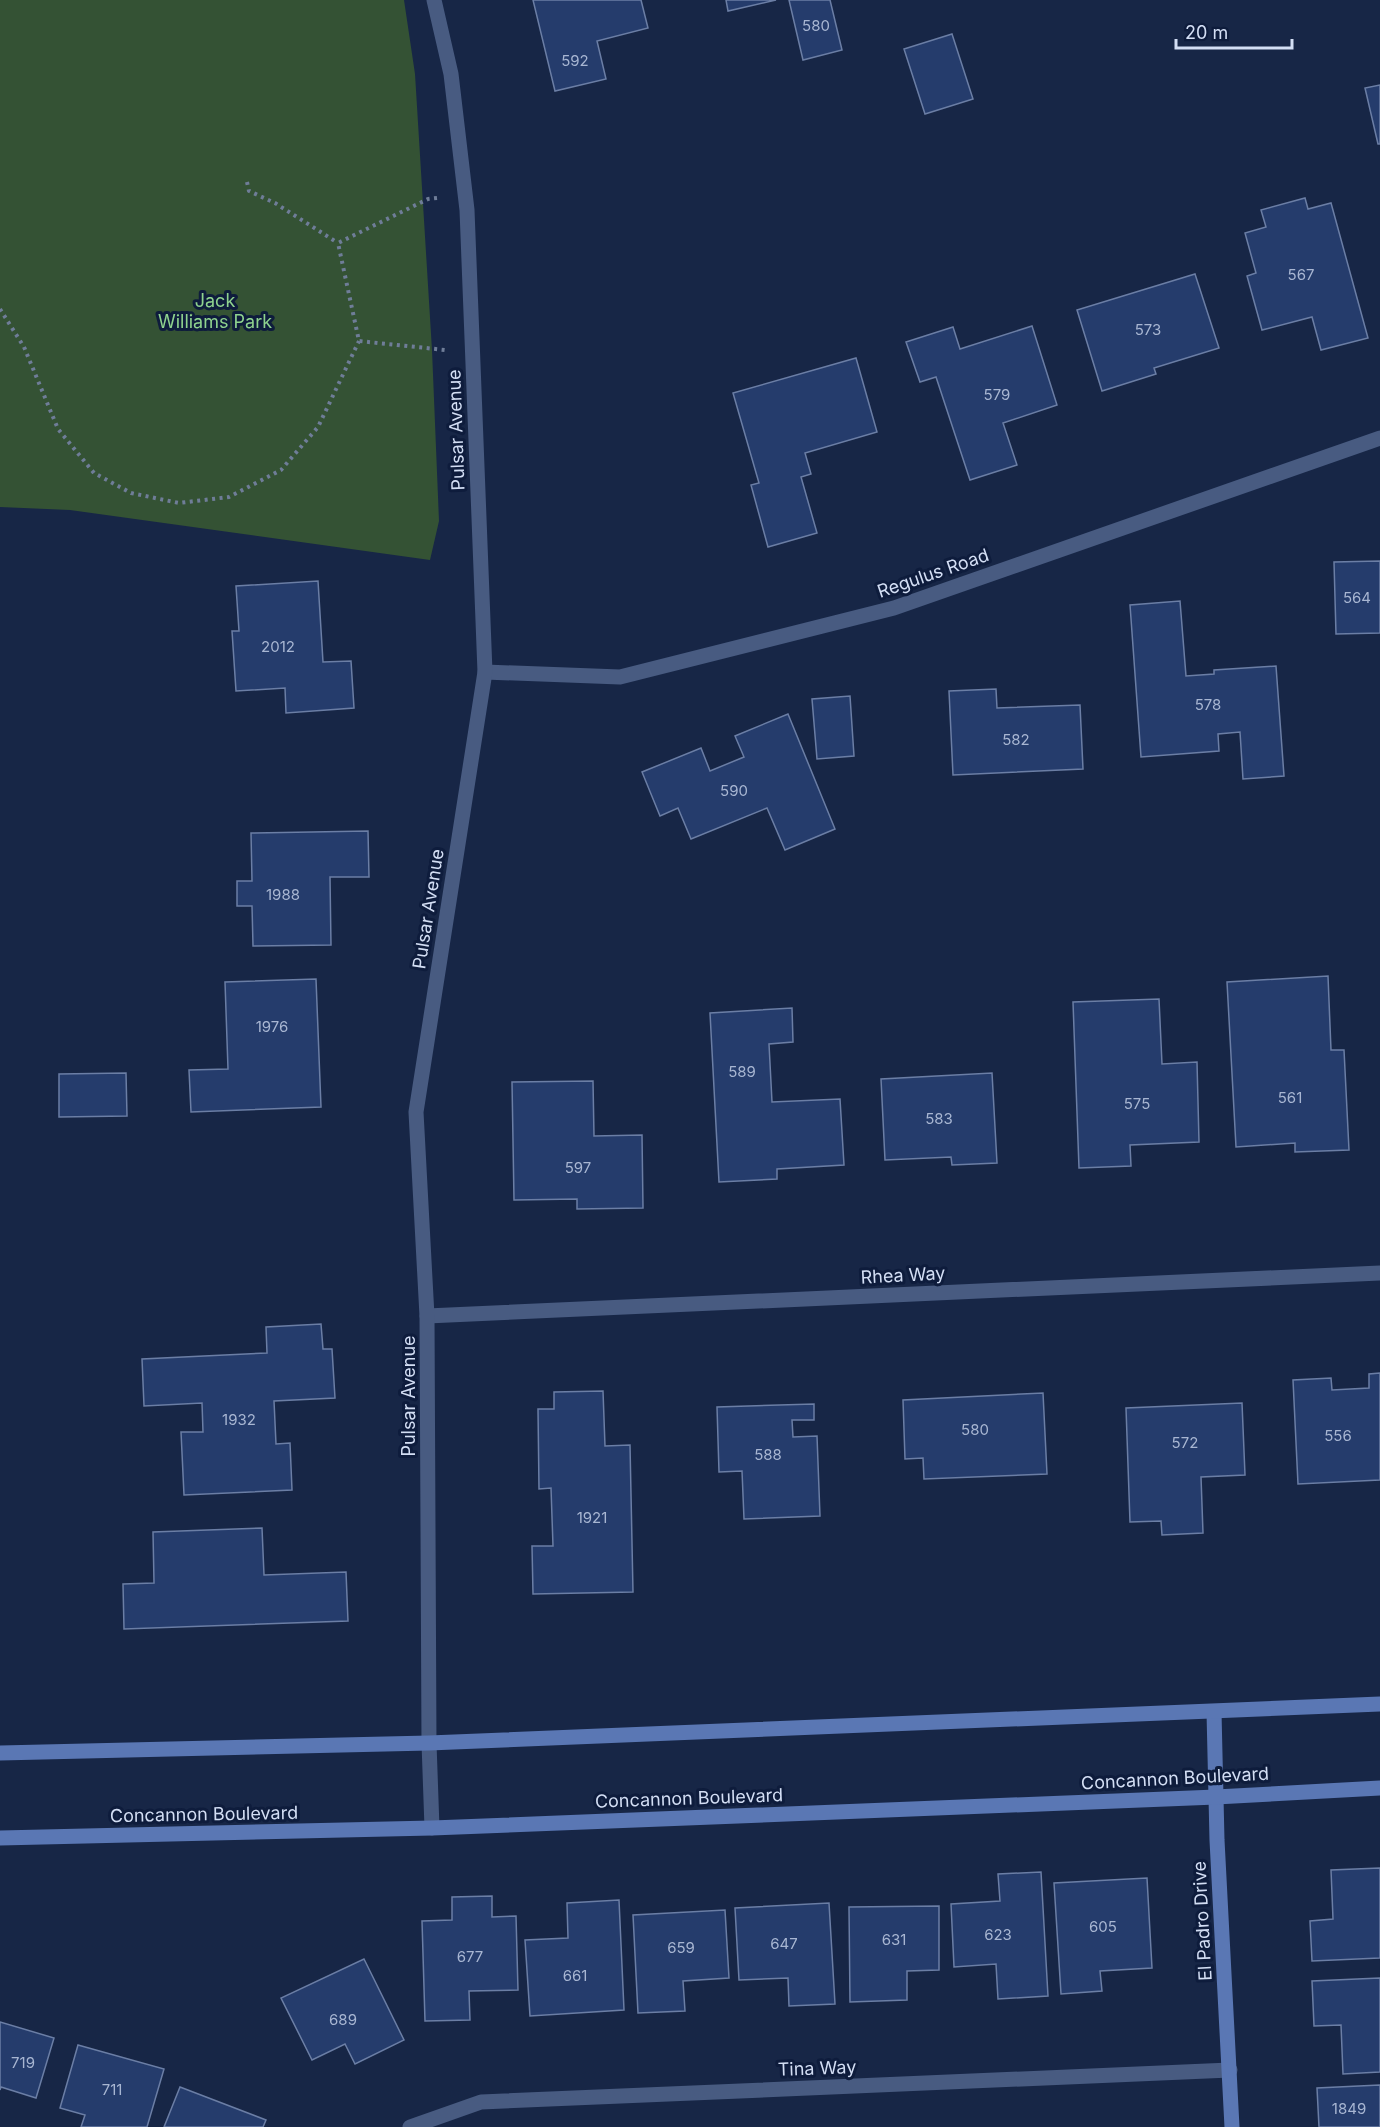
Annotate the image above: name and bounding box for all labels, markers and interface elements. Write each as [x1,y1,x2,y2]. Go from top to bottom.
scale bar [1176,12,1292,50]
house number: 580 [802,16,830,35]
text: 20 m [1185,22,1228,43]
house number: 592 [561,51,589,70]
house number: 567 [1288,265,1314,284]
park label: Jack Williams Park [158,290,272,332]
house number: 573 [1135,320,1161,339]
street label: Pulsar Avenue [443,369,469,491]
house number: 579 [984,385,1010,404]
street label: Regulus Road [875,544,991,602]
house number: 564 [1343,588,1371,607]
house number: 2012 [261,637,295,656]
house number: 578 [1195,695,1221,714]
house number: 582 [1002,730,1030,749]
house number: 590 [720,781,748,800]
street label: Pulsar Avenue [408,848,448,970]
house number: 1988 [266,885,300,904]
house number: 1976 [256,1017,288,1036]
house number: 589 [728,1062,756,1081]
house number: 561 [1278,1088,1302,1107]
house number: 575 [1124,1094,1150,1113]
house number: 583 [925,1109,953,1128]
house number: 597 [565,1158,591,1177]
street label: Rhea Way [860,1262,946,1288]
street label: Pulsar Avenue [398,1335,419,1457]
house number: 1932 [222,1410,256,1429]
house number: 580 [961,1420,989,1439]
house number: 556 [1324,1426,1352,1445]
house number: 572 [1172,1433,1198,1452]
house number: 588 [754,1445,782,1464]
house number: 1921 [577,1508,607,1527]
street label: Concannon Boulevard [1080,1763,1270,1793]
street label: Concannon Boulevard [595,1784,783,1812]
street label: Concannon Boulevard [110,1802,298,1826]
street label: El Padro Drive [1188,1861,1216,1981]
house number: 605 [1089,1917,1117,1936]
house number: 623 [984,1925,1012,1944]
house number: 631 [882,1930,906,1949]
house number: 647 [770,1934,798,1953]
house number: 659 [667,1938,695,1957]
house number: 677 [457,1947,483,1966]
house number: 661 [563,1966,587,1985]
house number: 689 [329,2010,357,2029]
house number: 719 [11,2053,35,2072]
street label: Tina Way [777,2056,857,2080]
house number: 711 [102,2080,122,2099]
house number: 1849 [1332,2099,1366,2118]

